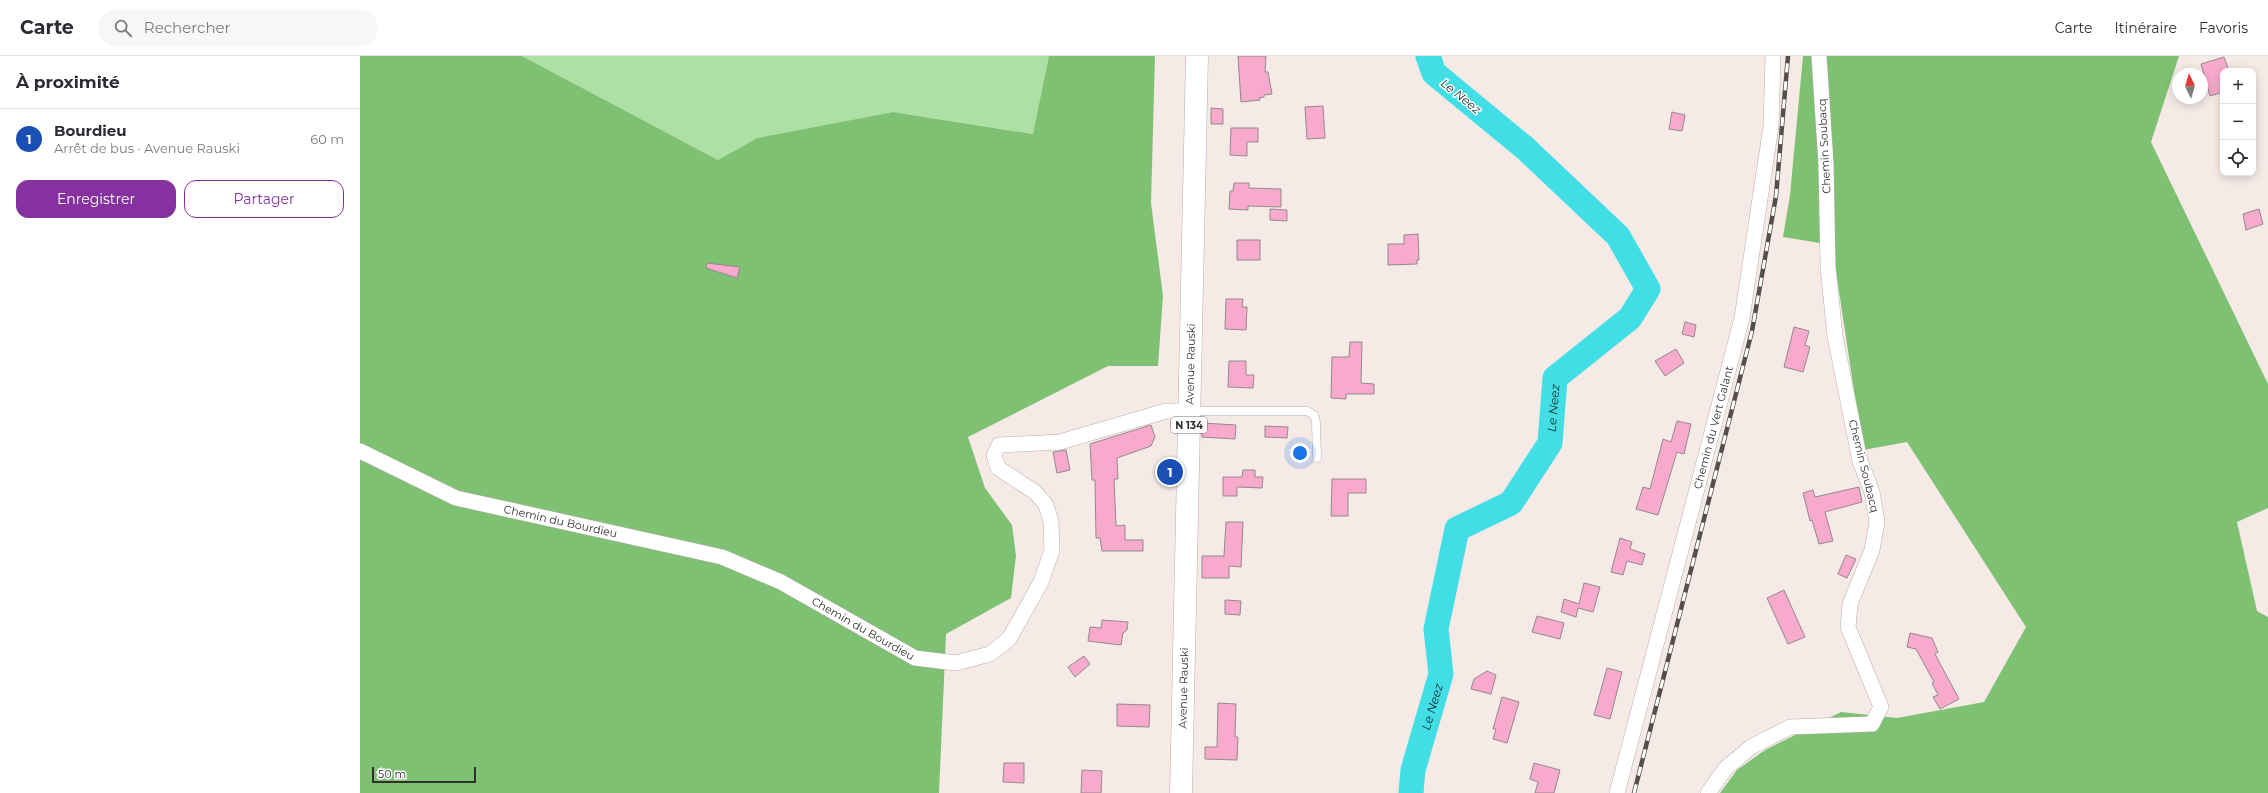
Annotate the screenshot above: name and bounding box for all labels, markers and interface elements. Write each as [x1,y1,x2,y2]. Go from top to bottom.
search box [98,10,378,46]
text: Carte [20,16,74,39]
icon: search [112,17,134,39]
text: Rechercher [144,18,231,37]
text: Carte [2055,19,2092,37]
text: Itinéraire [2114,19,2177,37]
text: Favoris [2199,19,2248,37]
north arrow [2172,68,2208,104]
map controls [2220,68,2256,176]
button: + [2220,68,2256,104]
text: À proximité [16,72,120,92]
water label: Le Neez [1438,75,1485,117]
street label: Chemin Soubacq [1815,98,1833,194]
button: − [2220,104,2256,140]
text: Bourdieu [54,121,127,140]
text: 1 [26,131,32,147]
text: 60 m [310,131,344,147]
text: Arrêt de bus · Avenue Rauski [54,140,240,156]
button: locate [2220,140,2256,176]
button: Enregistrer [16,180,176,218]
button: Partager [184,180,344,218]
street label: Avenue Rauski [1182,323,1198,405]
street label: Chemin du Vert Galant [1690,364,1736,490]
water label: Le Neez [1543,383,1562,433]
road number: N 134 [1171,417,1207,433]
street label: Chemin Soubacq [1846,418,1882,514]
your location [1290,443,1310,463]
pin: 1 [1157,457,1183,487]
street label: Chemin du Bourdieu [502,502,619,541]
street label: Chemin du Bourdieu [809,594,917,663]
street label: Avenue Rauski [1175,647,1191,729]
water label: Le Neez [1418,681,1446,732]
scale bar [372,765,476,784]
text: 50 m [378,767,406,781]

